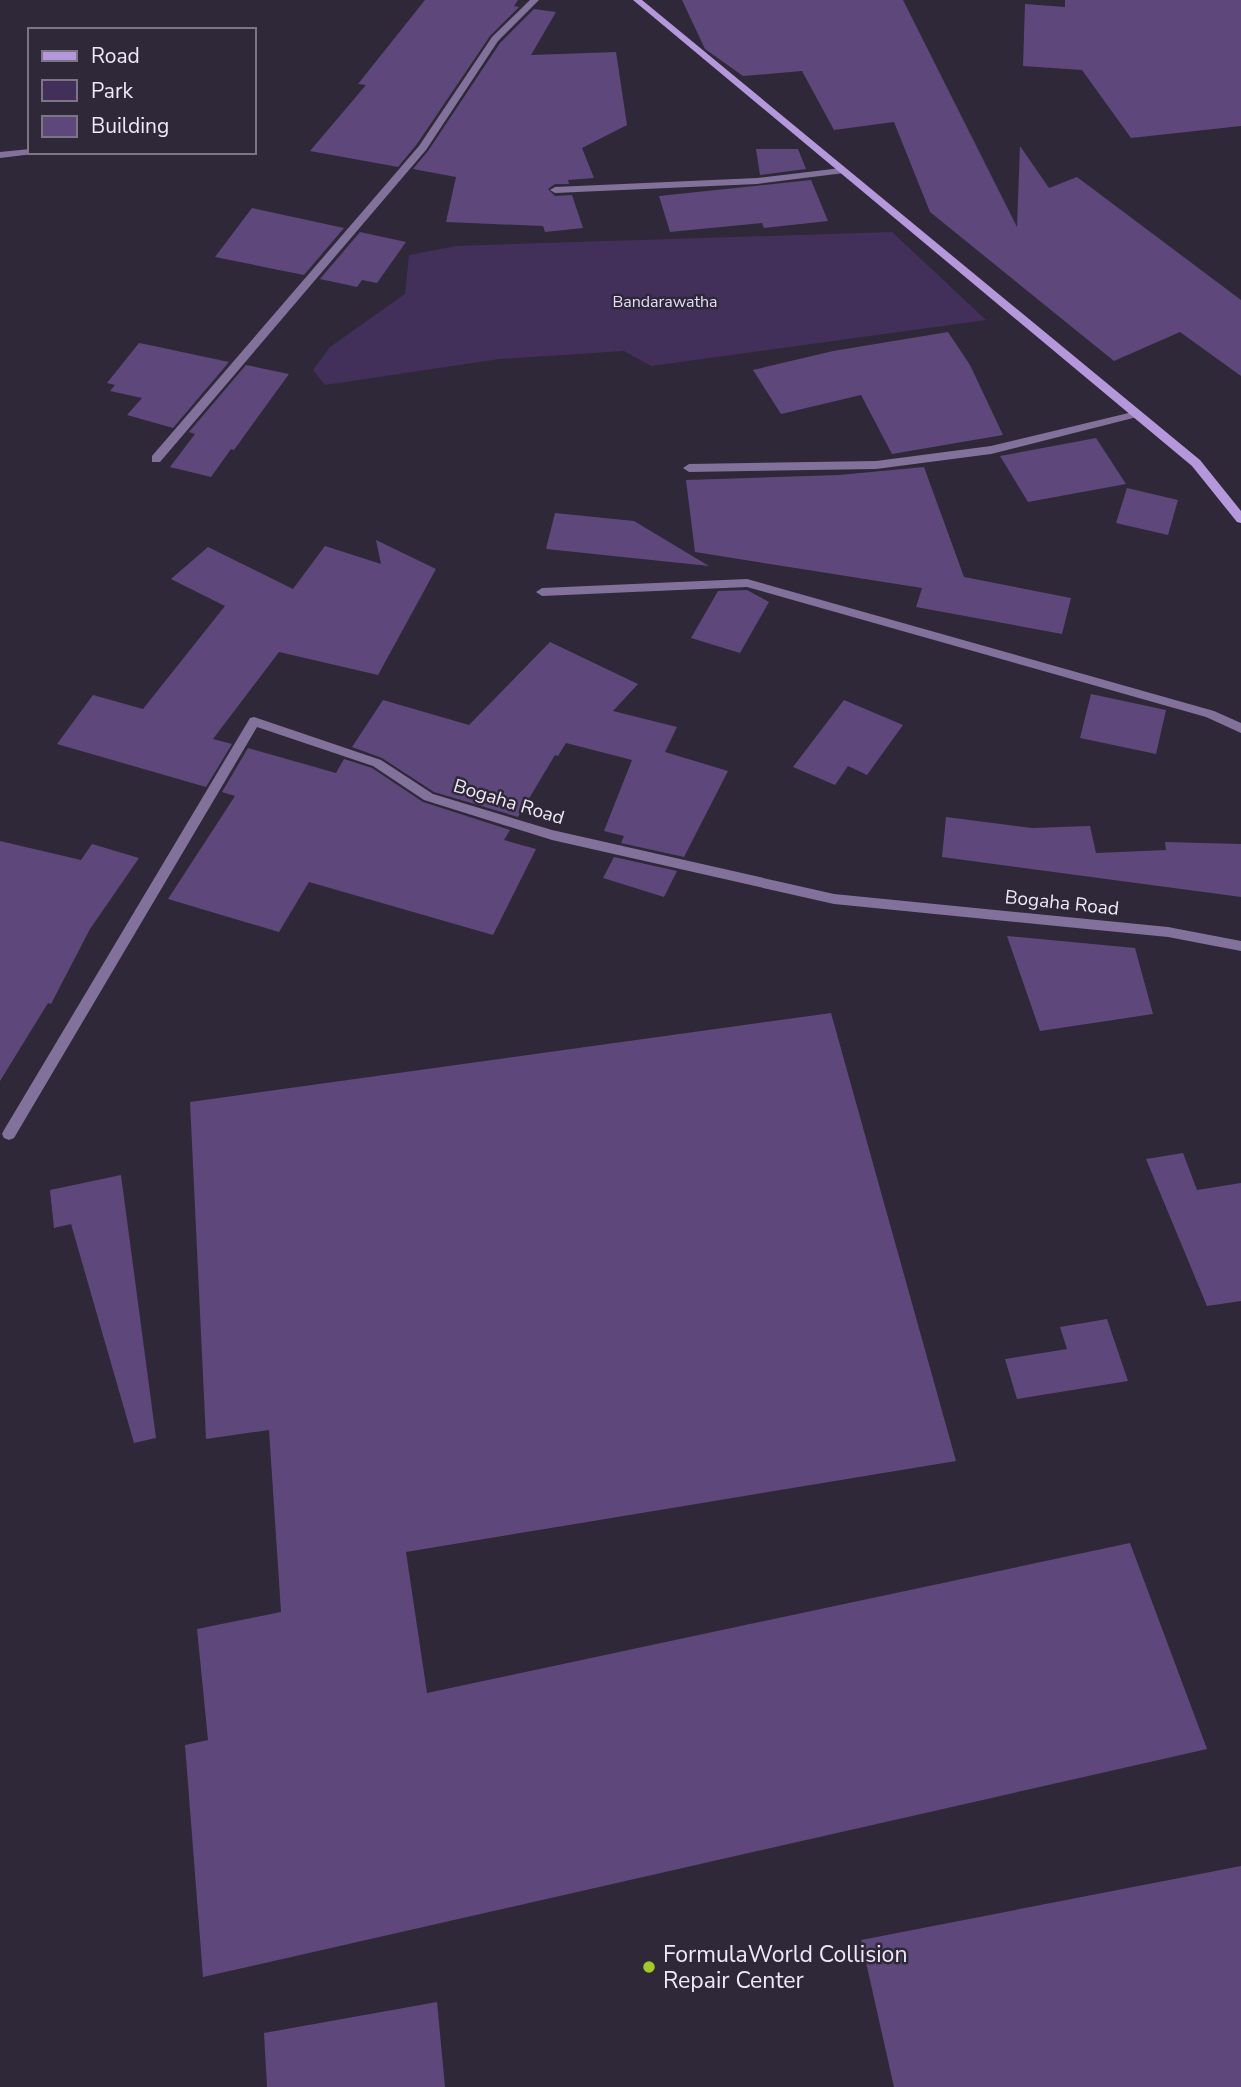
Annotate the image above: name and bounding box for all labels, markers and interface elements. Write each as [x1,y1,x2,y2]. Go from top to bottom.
legend [28,28,256,154]
text: Road [91,42,140,70]
text: Park [91,77,133,105]
text: Building [91,112,169,140]
park label: Bandarawatha [612,291,718,313]
street label: Bogaha Road [450,773,567,831]
street label: Bogaha Road [1004,884,1120,922]
place label: FormulaWorld Collision Repair Center [663,1939,907,1996]
marker: FormulaWorld Collision Repair Center [641,1959,657,1975]

